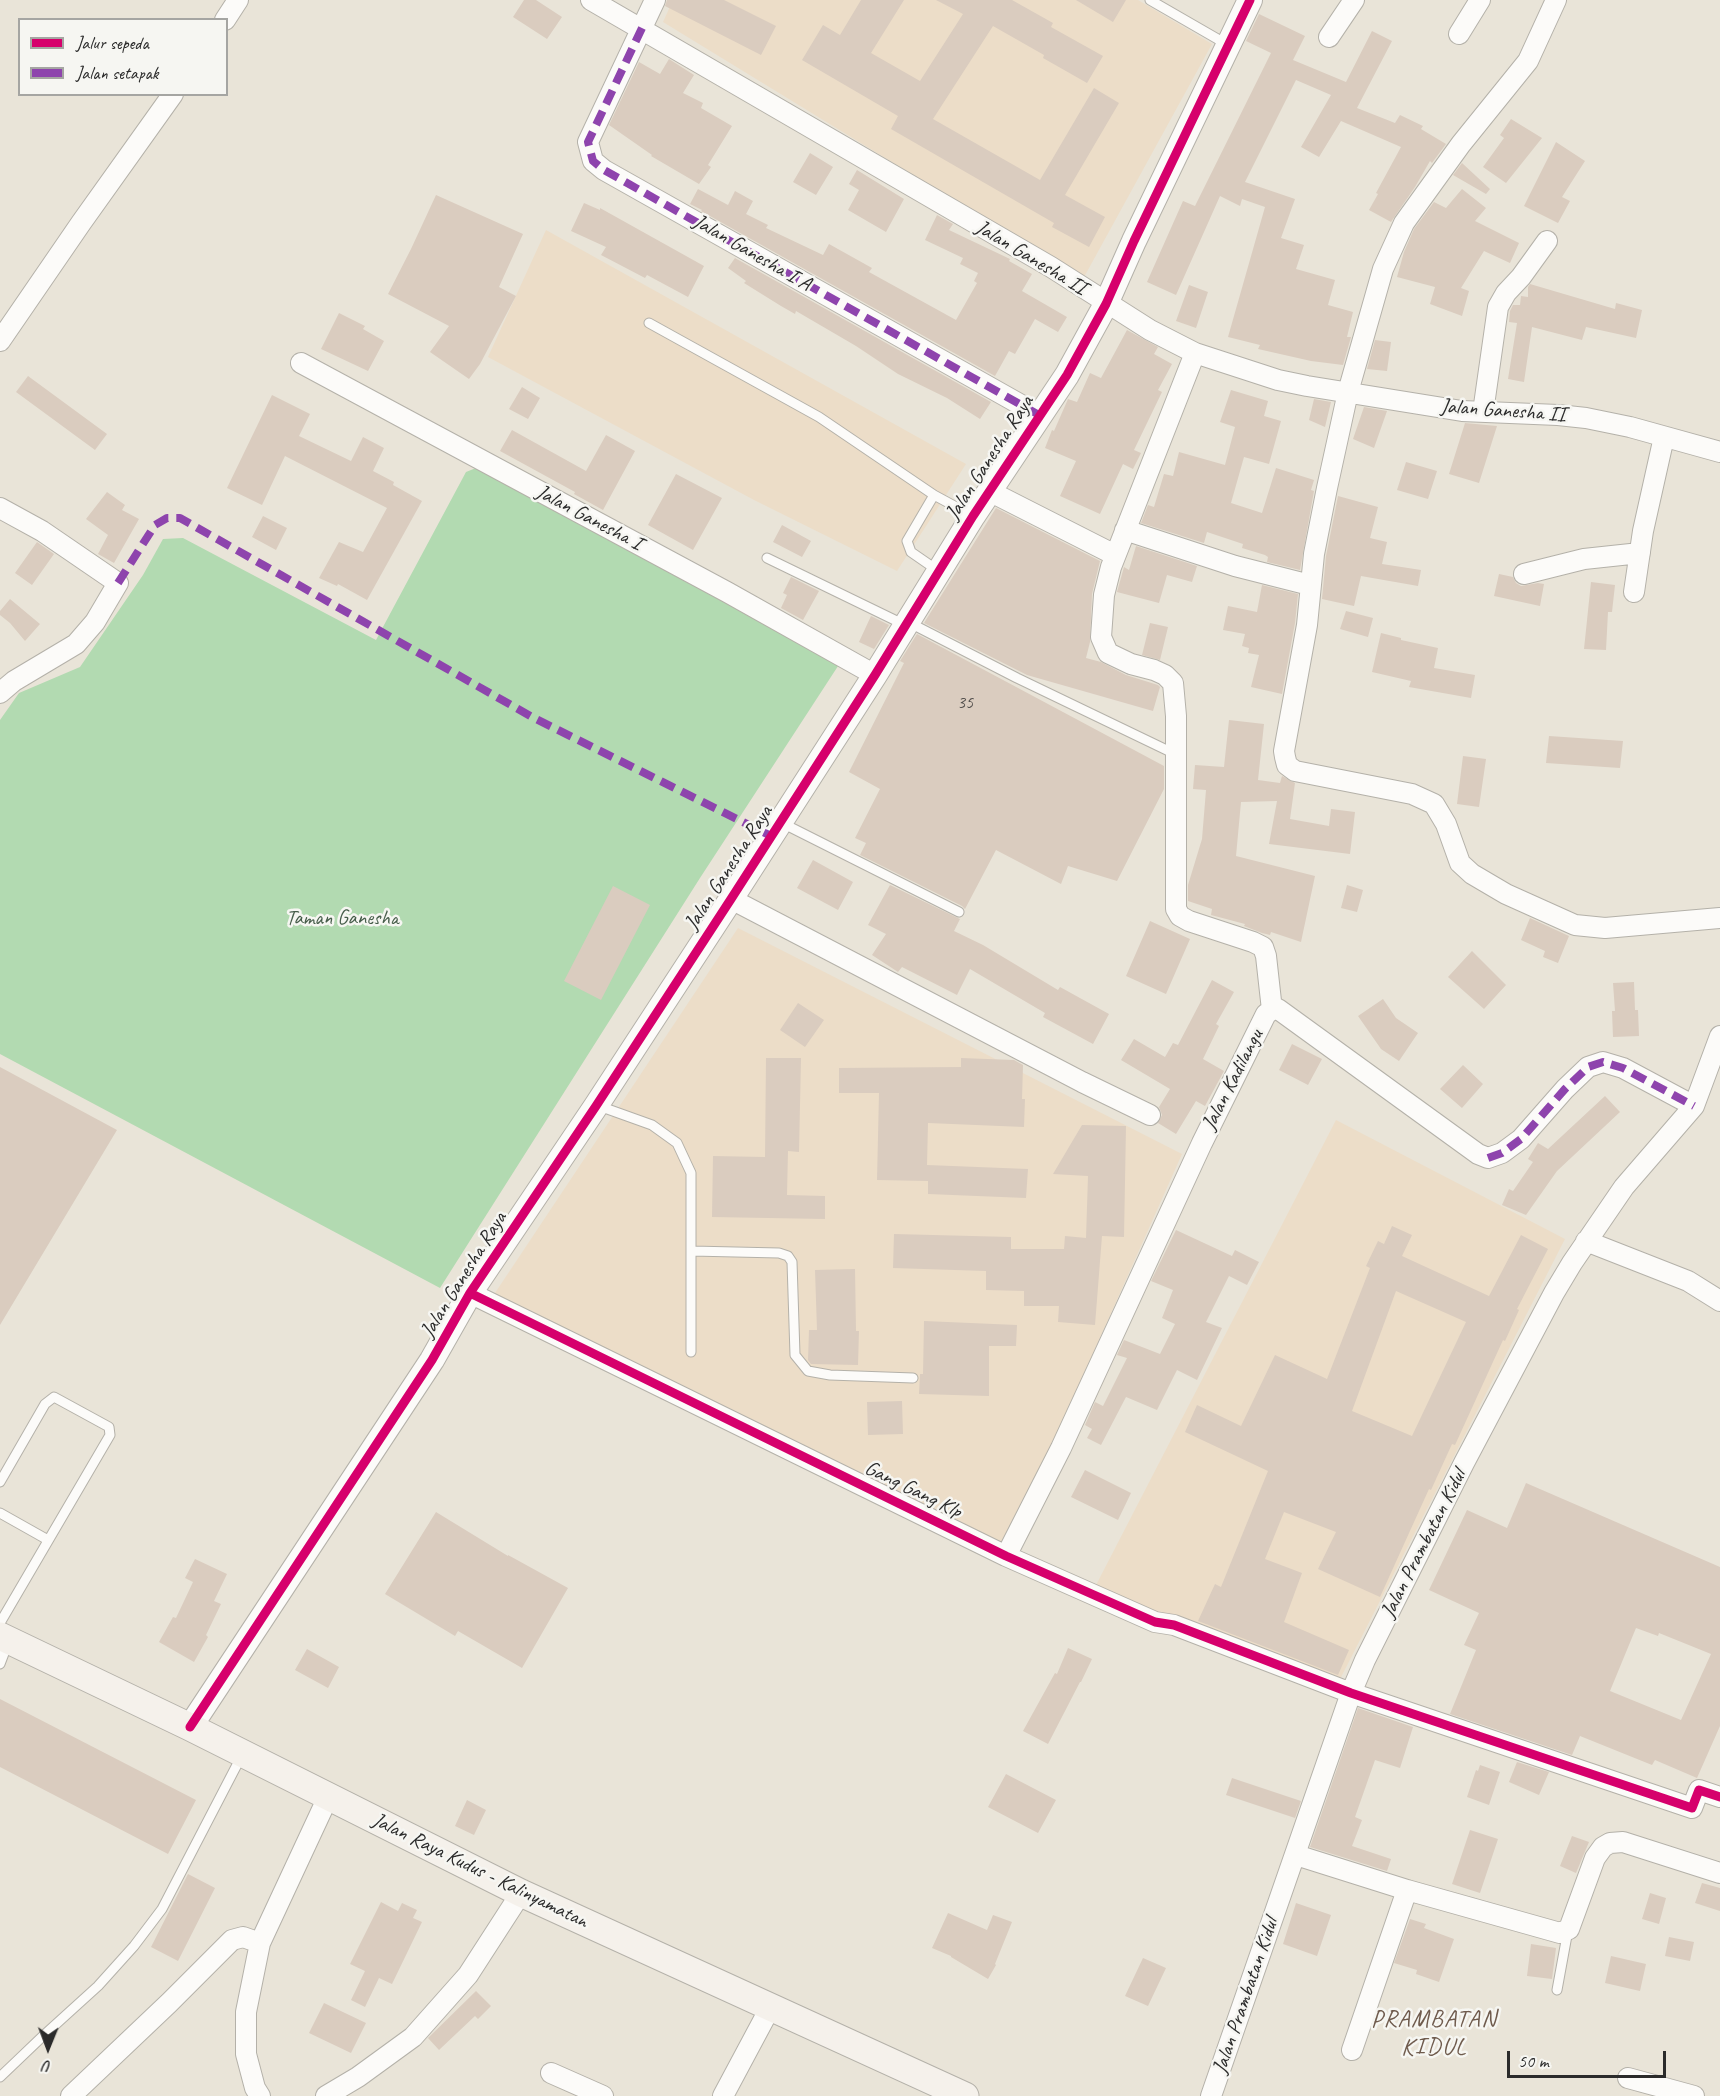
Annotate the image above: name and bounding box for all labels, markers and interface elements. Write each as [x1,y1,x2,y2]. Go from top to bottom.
legend [18,18,228,96]
text: Jalur sepeda [76,32,149,54]
text: Jalan setapak [76,62,158,84]
street label: Jalan Ganesha I A [689,209,815,297]
street label: Jalan Ganesha II [971,215,1091,301]
street label: Jalan Ganesha Raya [940,391,1040,525]
street label: Jalan Ganesha II [1440,394,1566,428]
street label: Jalan Ganesha I [532,480,646,556]
house number: 35 [957,692,973,714]
street label: Jalan Ganesha Raya [679,801,779,935]
park label: Taman Ganesha [286,905,398,931]
street label: Jalan Kadilangu [1197,1025,1269,1135]
street label: Jalan Ganesha Raya [415,1208,513,1342]
street label: Gang Gang Klp [860,1456,966,1524]
street label: Jalan Prambatan Kidul [1376,1466,1472,1622]
street label: Jalan Raya Kudus - Kalinyamatan [368,1808,592,1934]
street label: Jalan Prambatan Kidul [1208,1915,1284,2077]
district label: PRAMBATAN KIDUL [1372,2006,1496,2062]
north arrow [18,2018,78,2078]
scale bar [1510,2039,1669,2077]
text: 50 m [1518,2050,1549,2072]
text: U [44,2056,52,2076]

